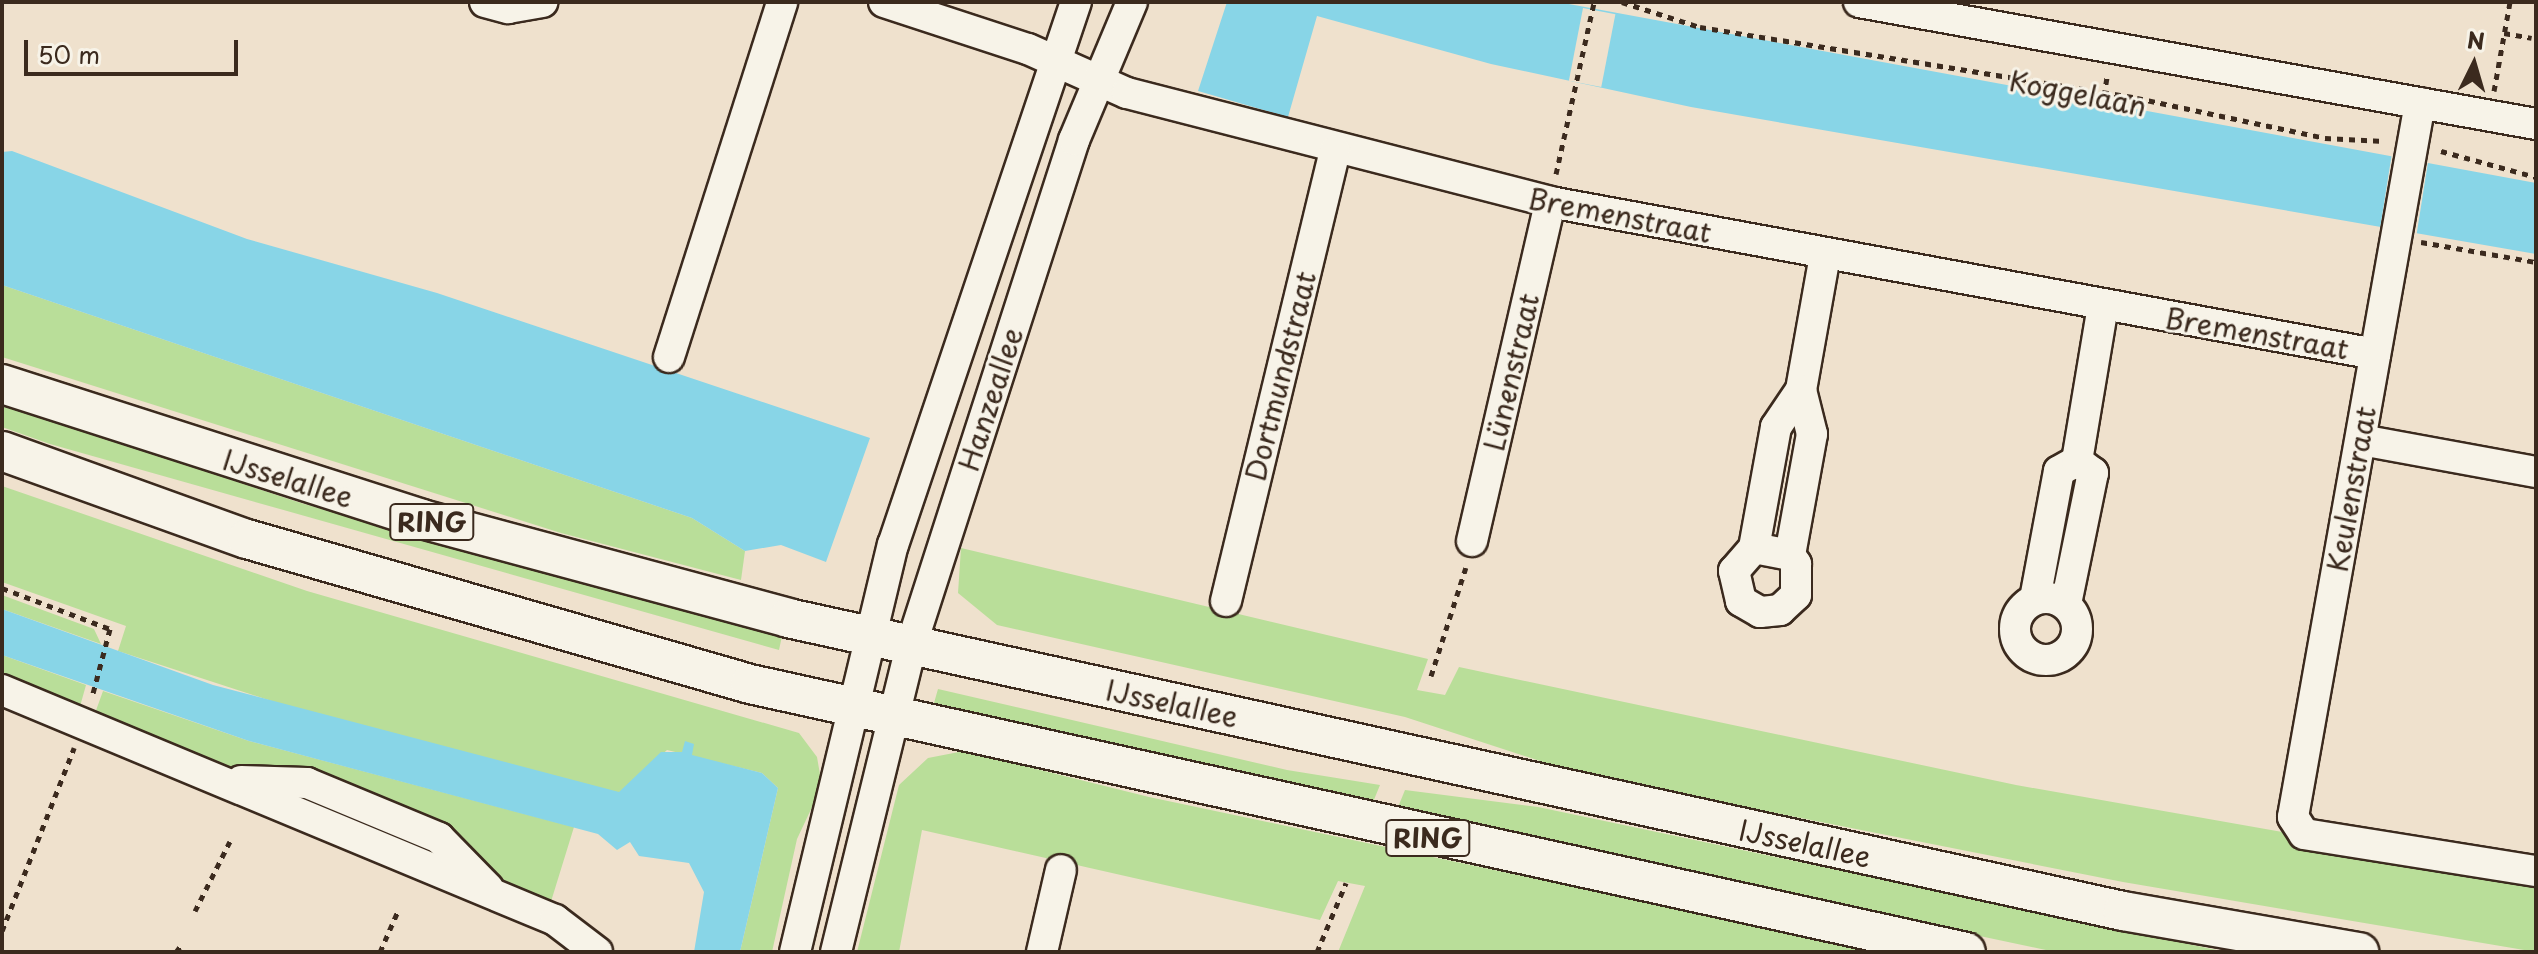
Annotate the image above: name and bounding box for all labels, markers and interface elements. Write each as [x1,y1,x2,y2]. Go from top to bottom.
text: N [2466,22,2486,57]
scale bar [28,24,242,74]
north arrow [2434,24,2514,104]
text: 50 m [38,36,100,72]
street label: Koggelaan [2007,63,2149,123]
street label: Bremenstraat [1526,181,1714,249]
street label: Dortmundstraat [1238,268,1322,484]
street label: Lünenstraat [1477,290,1545,454]
street label: Bremenstraat [2163,300,2351,366]
street label: Hanzeallee [951,323,1029,475]
street label: Keulenstraat [2320,404,2382,574]
street label: IJsselallee [219,442,357,514]
road number: RING [388,500,476,544]
street label: IJsselallee [1103,673,1241,733]
street label: IJsselallee [1736,813,1874,873]
road number: RING [1384,816,1472,860]

